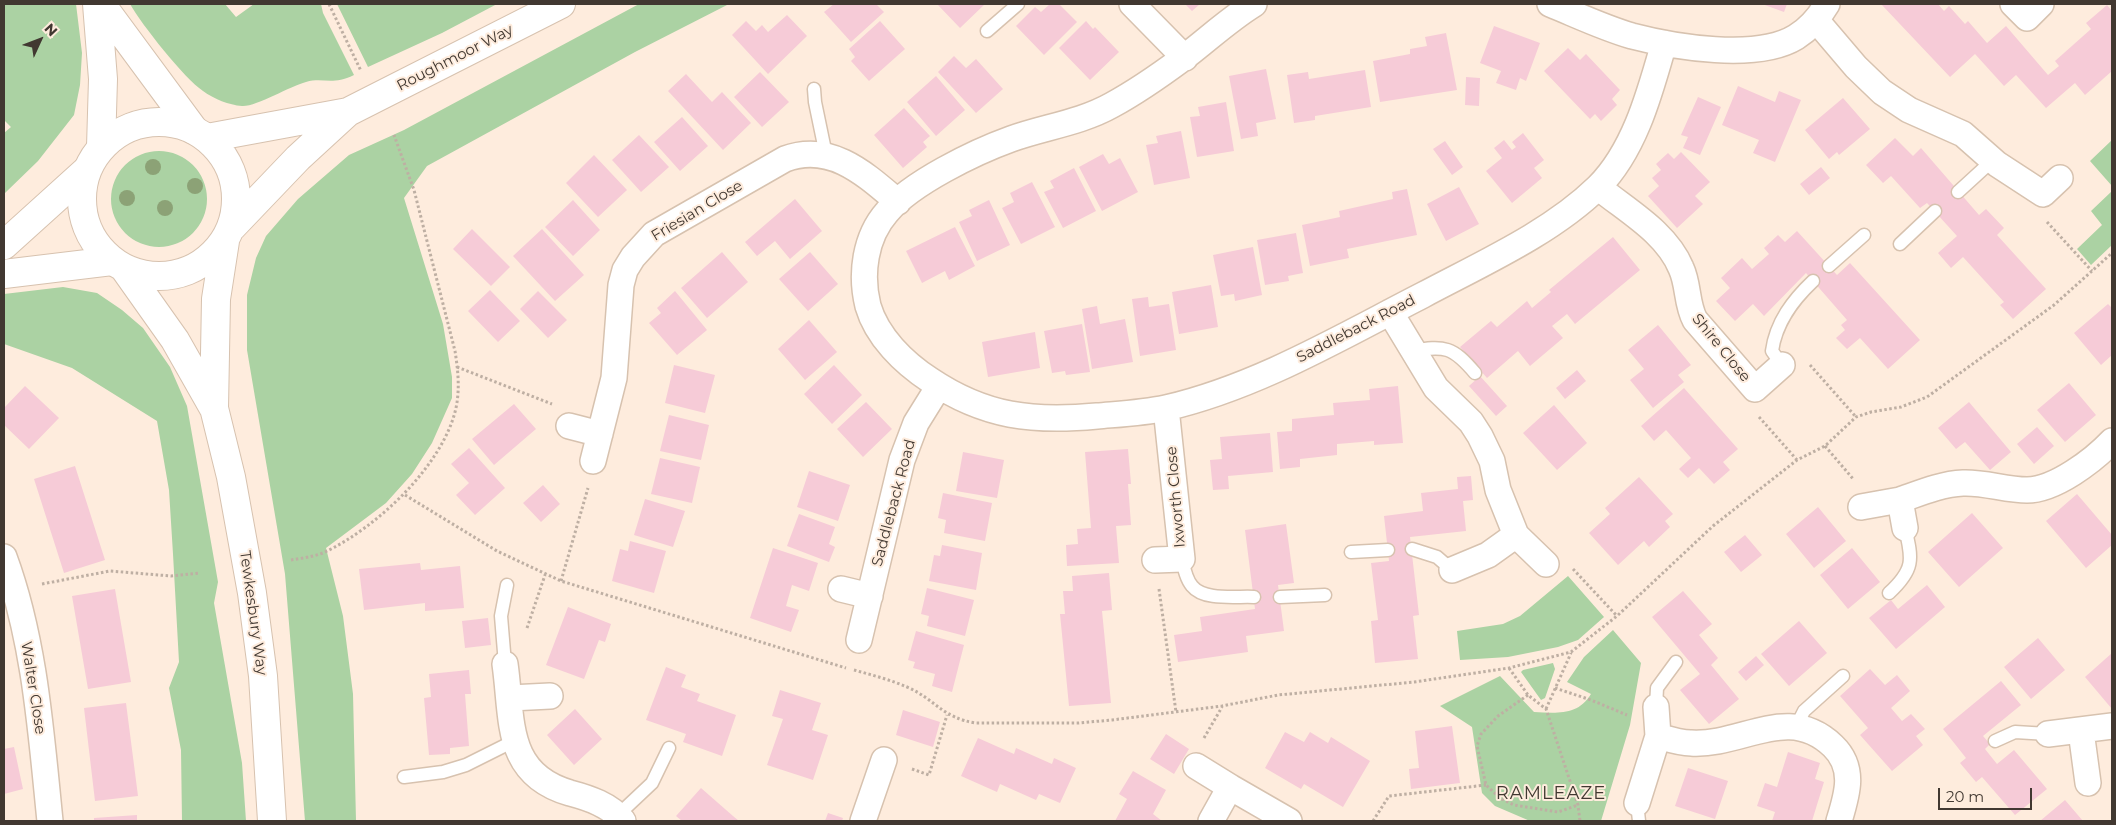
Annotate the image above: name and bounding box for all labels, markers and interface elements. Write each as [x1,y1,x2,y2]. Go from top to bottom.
north arrow [15,15,65,65]
text: N [41,19,61,40]
street label: Roughmoor Way [394,21,516,95]
street label: Friesian Close [648,177,746,245]
street label: Saddleback Road [1294,291,1418,367]
street label: Shire Close [1688,310,1754,386]
street label: Saddleback Road [868,437,920,569]
street label: Ixworth Close [1163,446,1189,548]
street label: Tewkesbury Way [235,550,271,676]
street label: Walter Close [17,640,49,736]
scale bar [1941,778,2035,810]
district label: RAMLEAZE [1495,783,1607,805]
text: 20 m [1946,787,1984,806]

